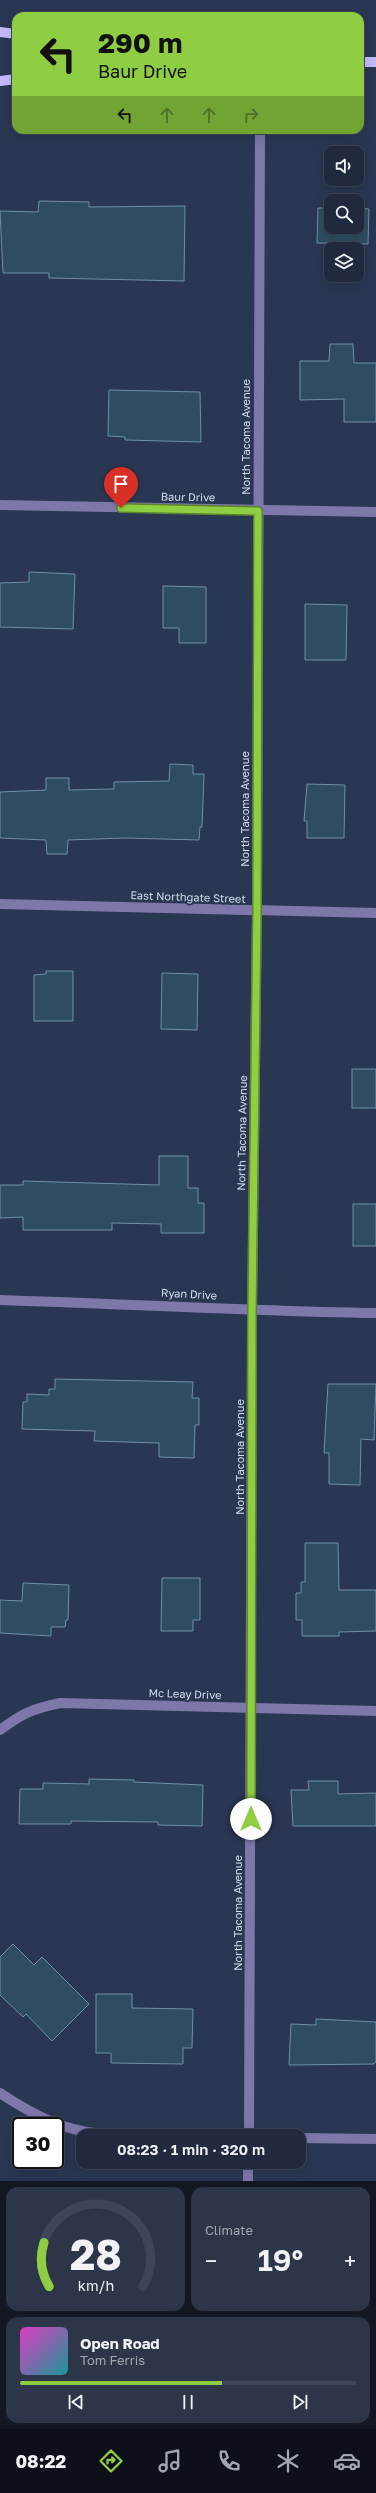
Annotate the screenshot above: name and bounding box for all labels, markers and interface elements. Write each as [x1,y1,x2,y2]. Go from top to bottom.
text: 290 m [98,26,183,59]
icon: left [32,28,84,80]
text: Baur Drive [98,60,187,82]
icon: left [114,104,136,126]
icon: ahead [156,104,178,126]
icon: ahead [198,104,220,126]
icon: right [240,104,262,126]
map controls [324,146,364,282]
button: sound [324,146,364,186]
button: search [324,194,364,234]
button: layers [324,242,364,282]
street label: North Tacoma Avenue [239,379,252,495]
pin [104,467,138,508]
icon: arrive [110,473,132,495]
street label: Baur Drive [161,490,215,503]
street label: North Tacoma Avenue [238,751,251,867]
street label: East Northgate Street [130,888,246,905]
street label: North Tacoma Avenue [234,1075,249,1191]
street label: Ryan Drive [161,1286,217,1301]
street label: North Tacoma Avenue [233,1399,246,1515]
street label: Mc Leay Drive [148,1686,222,1701]
position arrow [230,1798,272,1840]
street label: North Tacoma Avenue [231,1855,244,1971]
speed limit sign: 30 [12,2117,64,2169]
text: 08:23 · 1 min · 320 m [117,2140,265,2158]
text: Climate [205,2222,253,2238]
text: 28 [70,2229,122,2279]
text: 19° [258,2242,303,2278]
text: − [205,2247,217,2274]
text: + [344,2247,356,2274]
text: km/h [77,2277,114,2294]
text: Open Road [80,2334,160,2352]
text: Tom Ferris [80,2352,145,2368]
icon: previous [65,2391,87,2413]
icon: pause [177,2391,199,2413]
icon: next [289,2391,311,2413]
icon: directions [97,2447,125,2475]
icon: music [156,2447,184,2475]
icon: phone [215,2447,243,2475]
icon: climate [274,2447,302,2475]
icon: car [333,2447,361,2475]
text: 08:22 [15,2450,66,2472]

